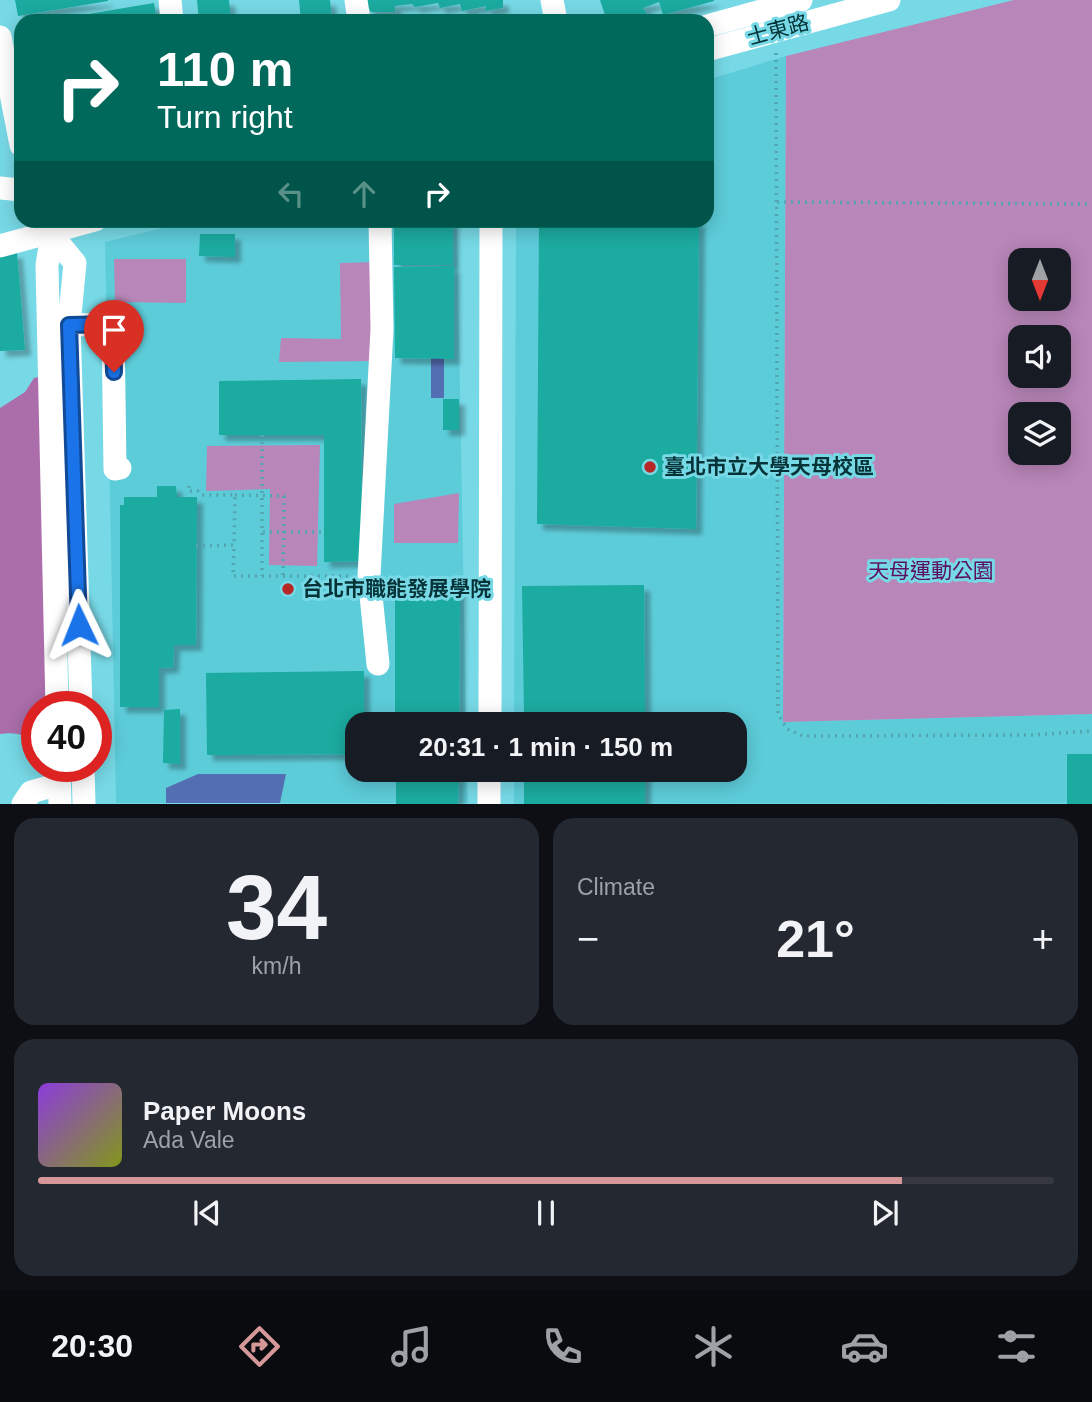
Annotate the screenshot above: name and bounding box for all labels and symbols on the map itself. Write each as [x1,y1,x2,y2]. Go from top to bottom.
street label: 士東路 [744,10,811,49]
north arrow [1008,248,1071,312]
pin [84,300,144,372]
place label: 臺北市立大學天母校區 [664,455,874,478]
marker: 臺北市立大學天母校區 [642,459,658,475]
park label: 天母運動公園 [868,559,994,582]
place label: 台北市職能發展學院 [302,577,491,600]
marker: 台北市職能發展學院 [280,581,296,597]
position arrow [42,588,116,662]
speed limit sign: 40 [21,691,112,782]

